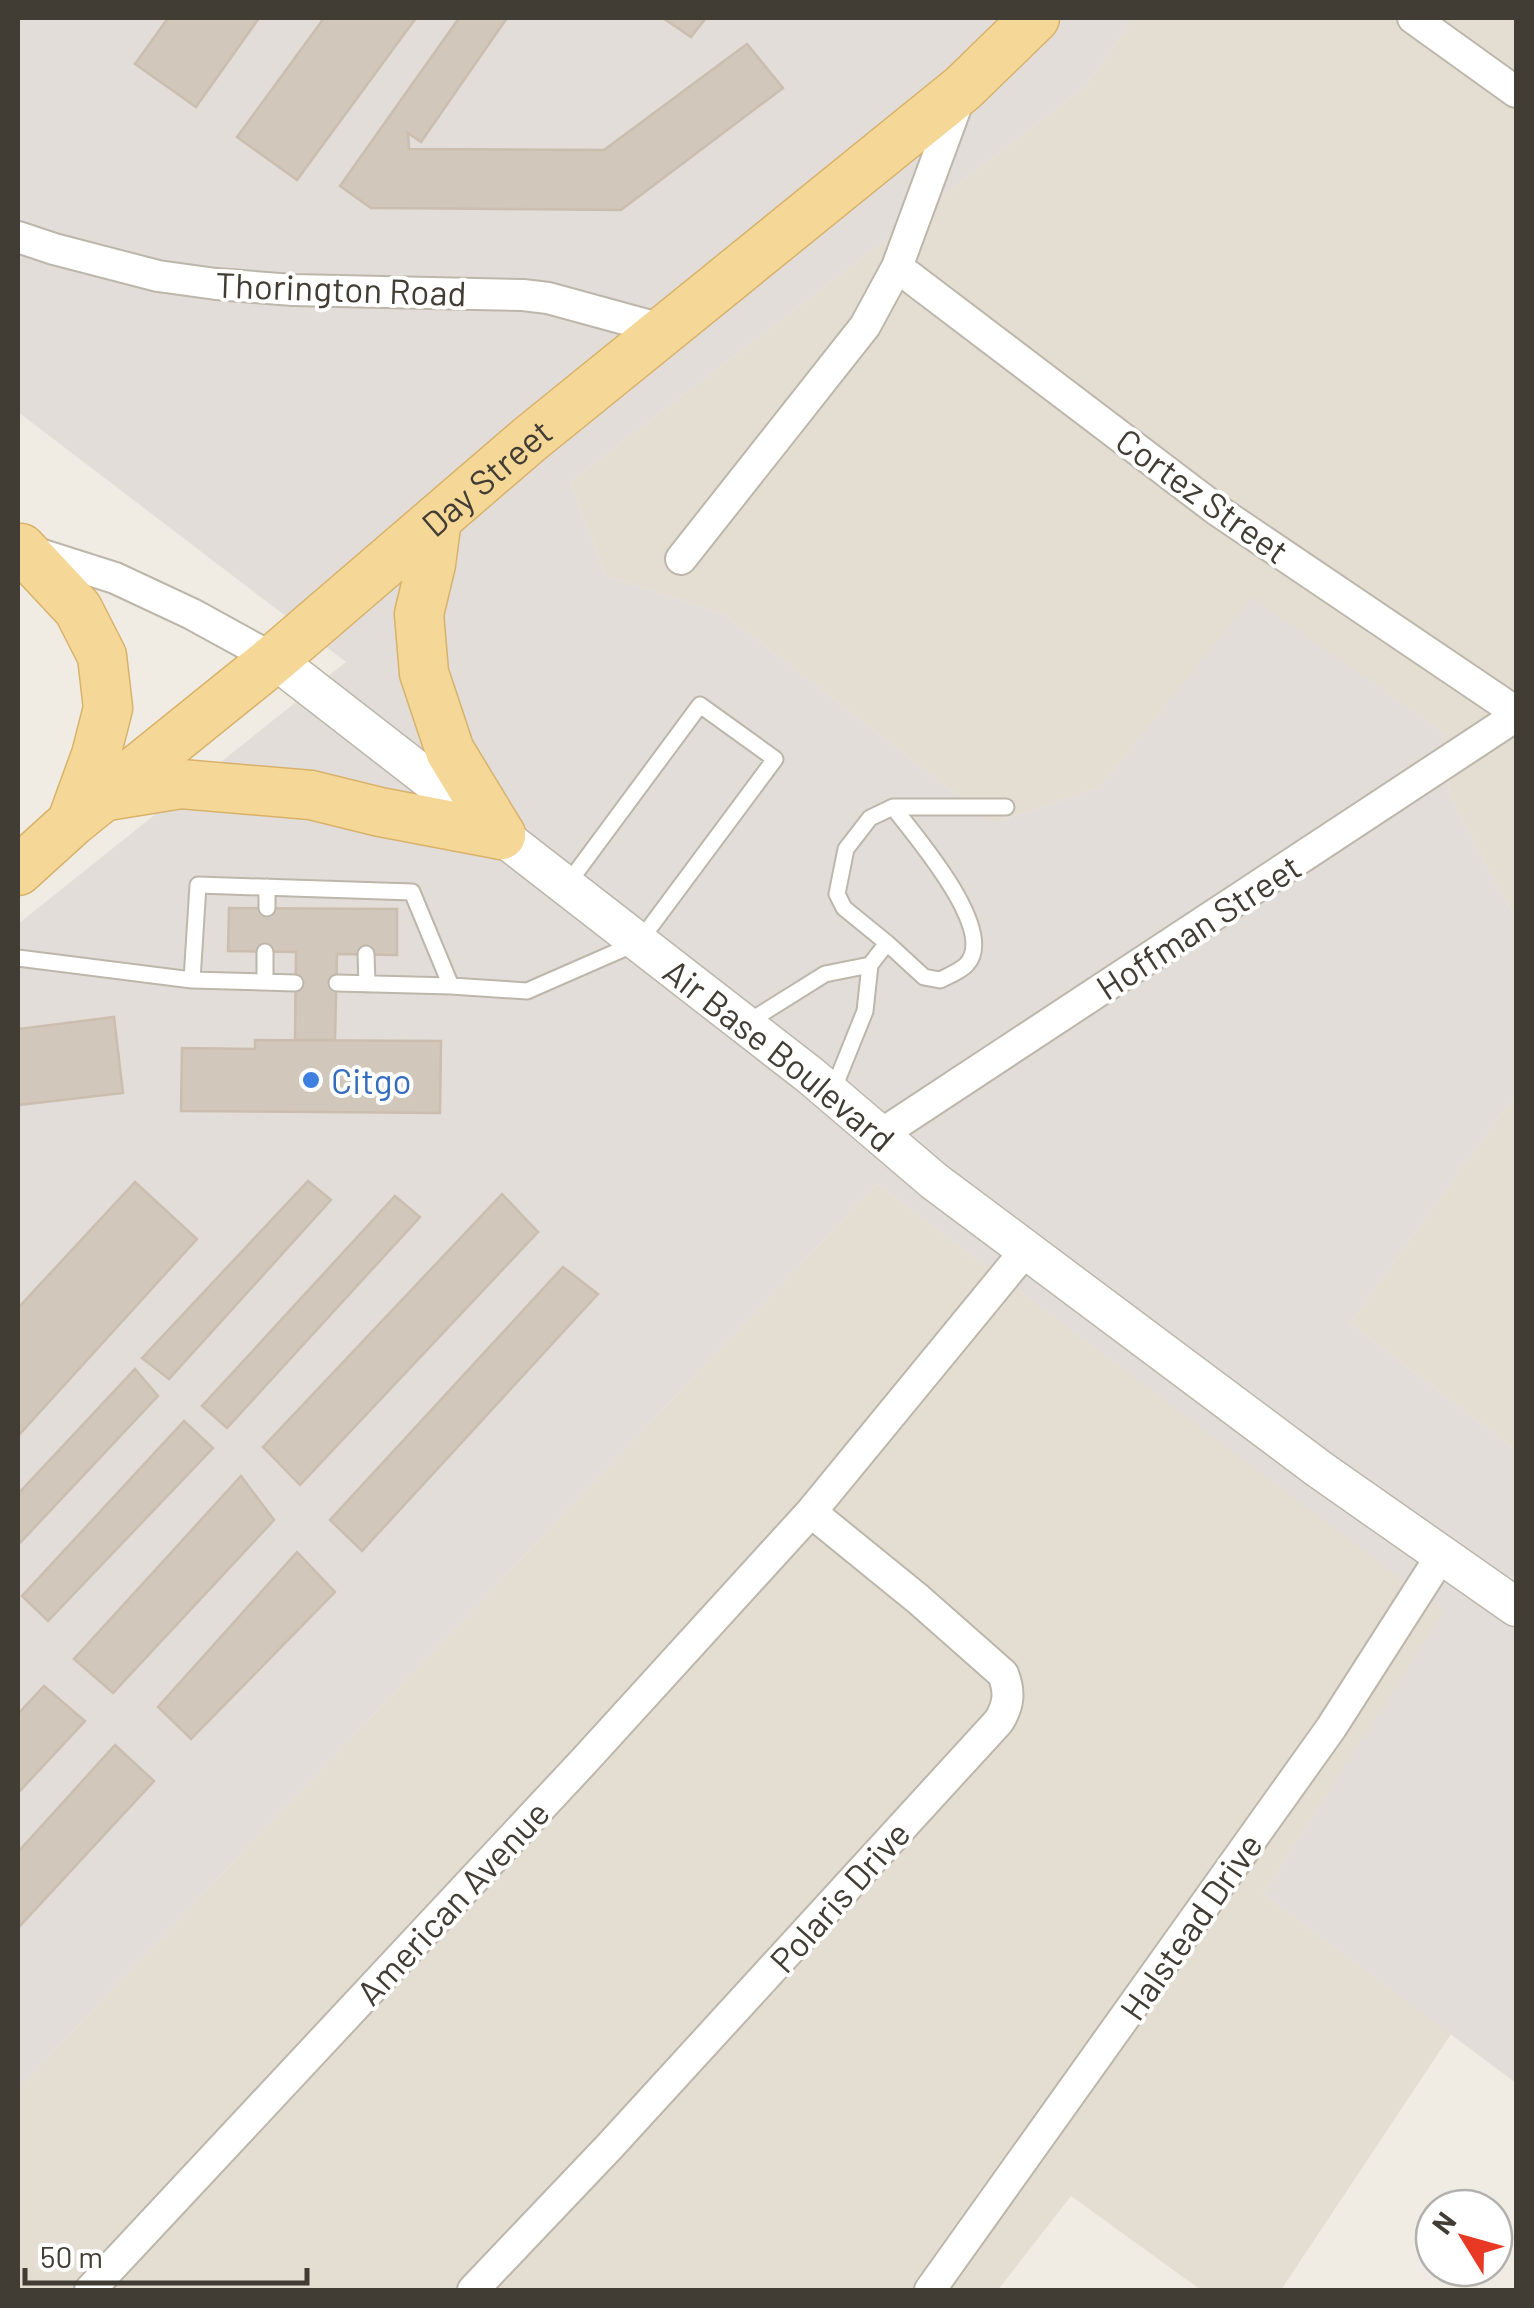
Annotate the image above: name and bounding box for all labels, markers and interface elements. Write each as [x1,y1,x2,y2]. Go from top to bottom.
street label: Thorington Road [215,263,467,313]
street label: Day Street [412,410,559,544]
street label: Cortez Street [1109,418,1297,572]
street label: Hoffman Street [1088,844,1308,1008]
street label: Air Base Boulevard [656,949,904,1160]
place label: Citgo [331,1059,412,1101]
marker: Citgo [300,1069,322,1091]
street label: American Avenue [347,1791,557,2013]
street label: Polaris Drive [760,1812,918,1980]
street label: Halstead Drive [1110,1825,1270,2027]
north arrow [1414,2188,1514,2288]
text: N [1424,2205,1462,2240]
scale bar [25,2223,308,2285]
text: 50 m [40,2238,103,2274]

